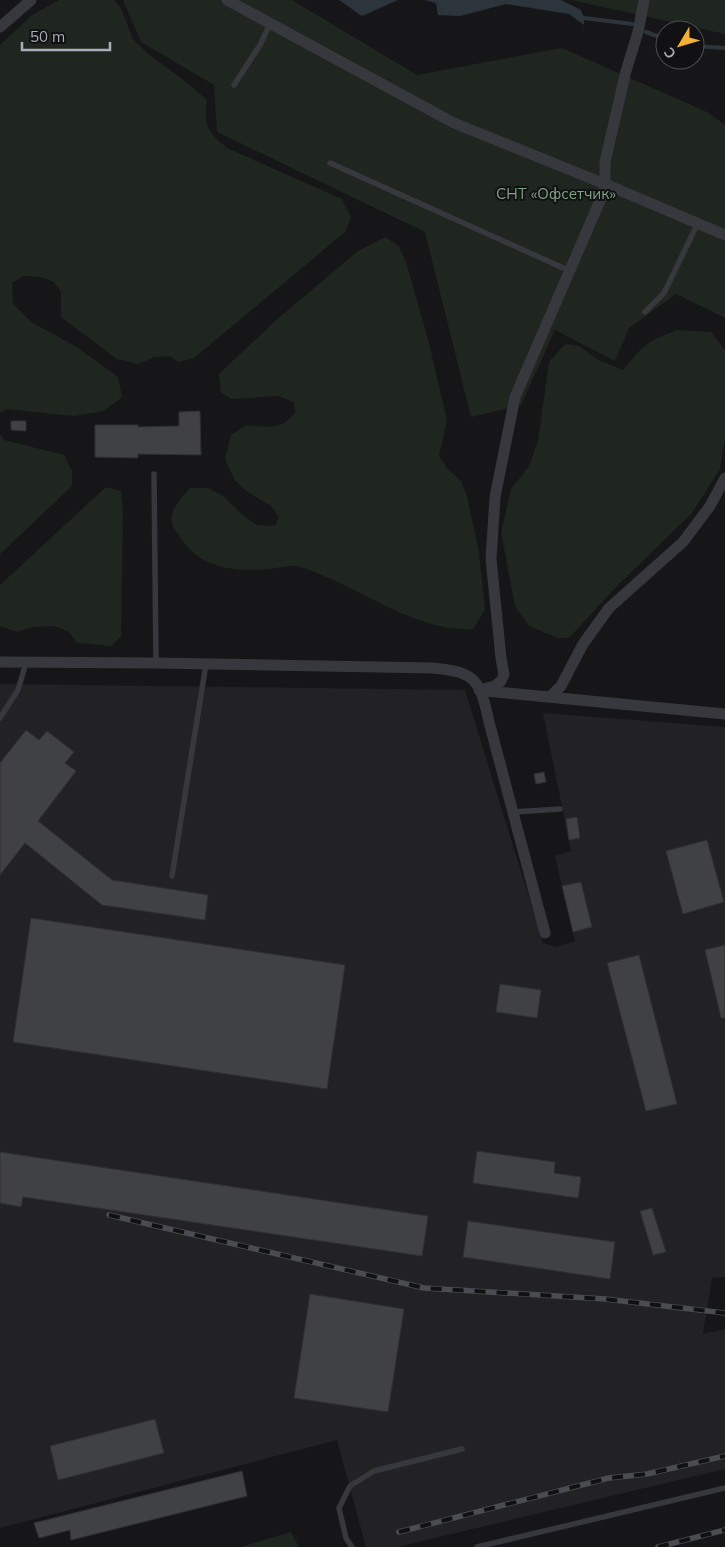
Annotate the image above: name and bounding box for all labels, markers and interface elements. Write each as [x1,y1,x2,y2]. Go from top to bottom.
scale bar [22,20,110,52]
north arrow [655,20,705,70]
text: 50 m [30,27,65,46]
text: С [660,44,680,62]
park label: СНТ «Офсетчик» [496,184,616,203]

